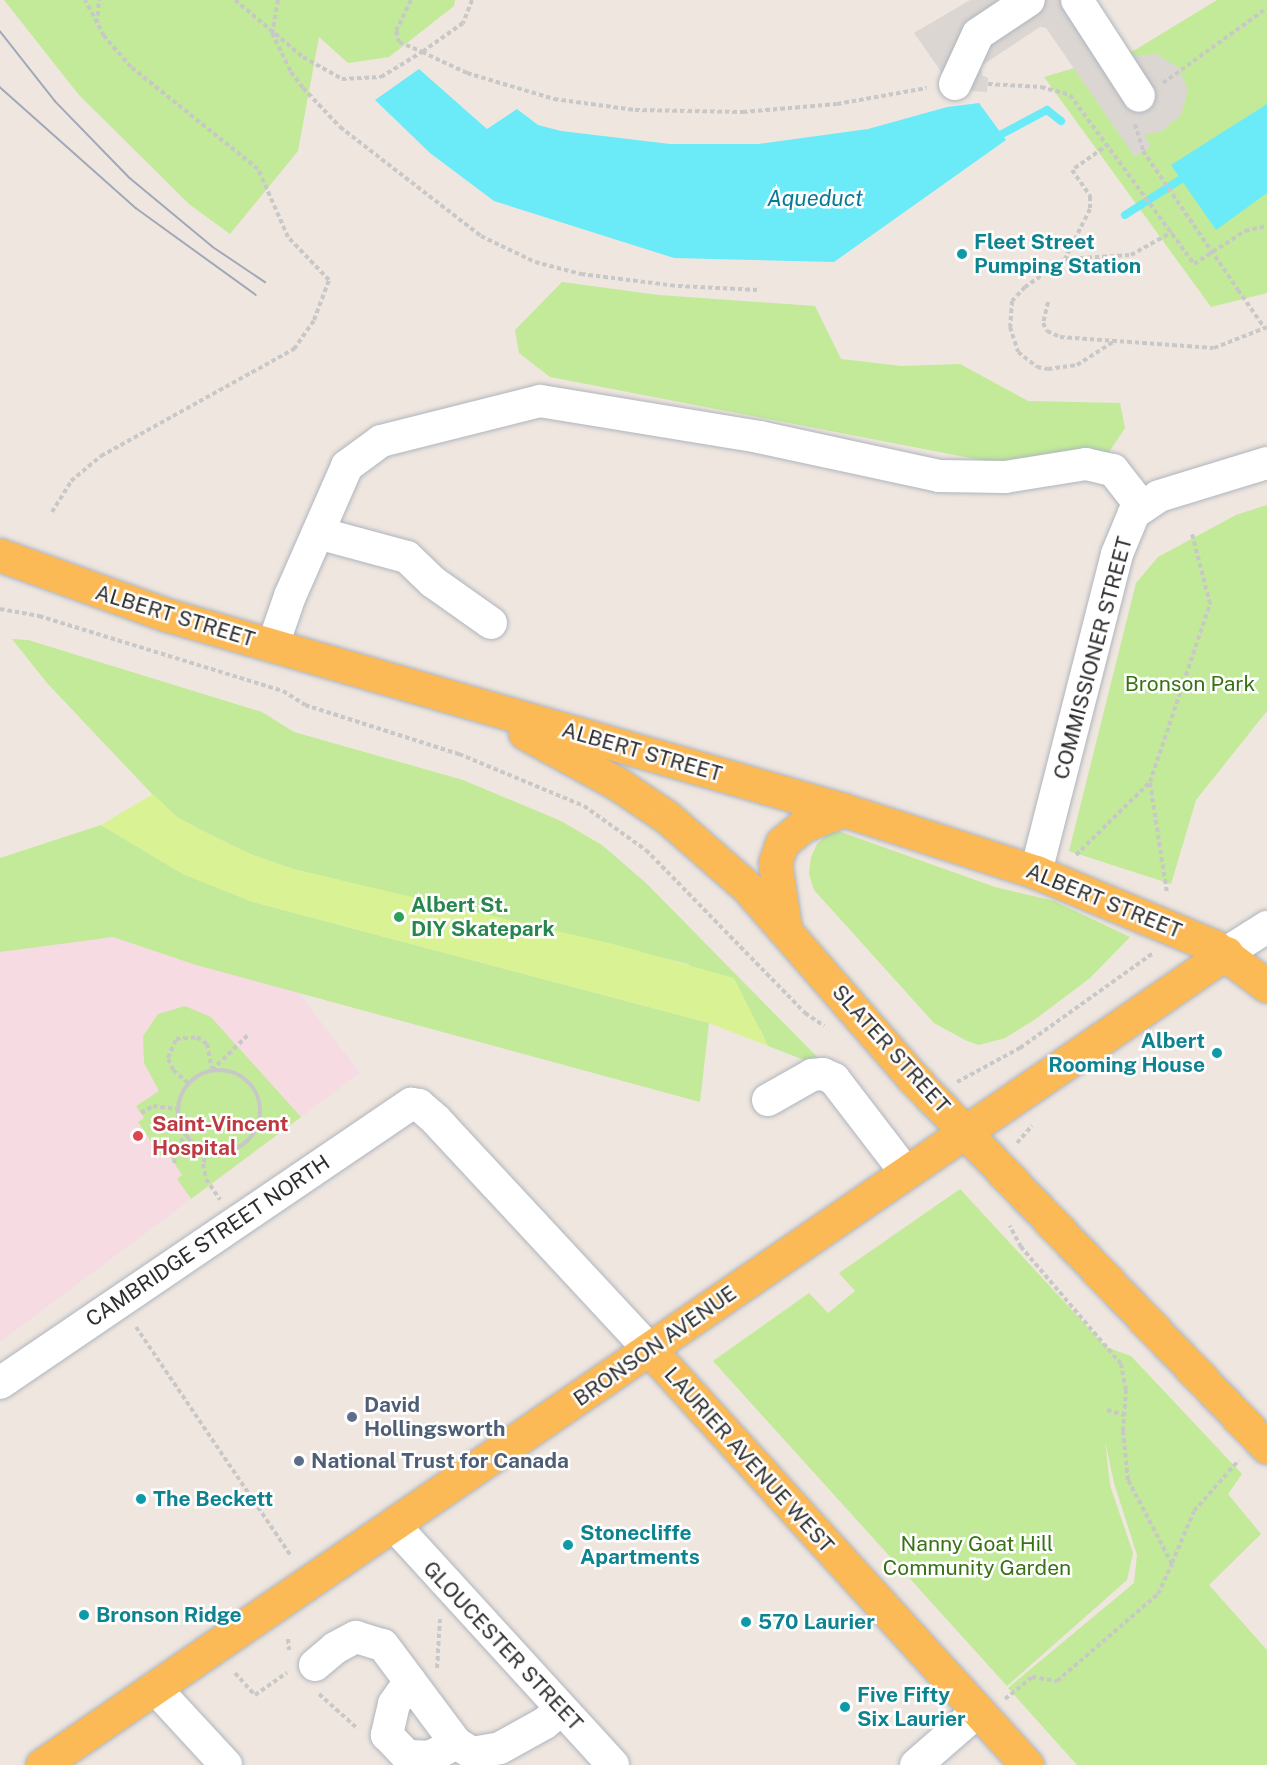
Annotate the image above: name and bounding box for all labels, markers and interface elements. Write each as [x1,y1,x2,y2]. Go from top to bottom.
water label: Aqueduct [767,186,863,212]
place label: Fleet Street Pumping Station [974,229,1141,279]
marker: Fleet Street Pumping Station [955,247,969,261]
street label: COMMISSIONER STREET [1048,534,1138,782]
street label: ALBERT STREET [92,580,258,652]
park label: Bronson Park [1125,671,1255,697]
street label: ALBERT STREET [559,717,725,787]
street label: ALBERT STREET [1023,858,1185,944]
place label: Albert St. DIY Skatepark [411,892,555,942]
marker: Albert St. DIY Skatepark [392,910,406,924]
street label: SLATER STREET [827,980,955,1118]
place label: Albert Rooming House [1048,1028,1205,1078]
marker: Albert Rooming House [1210,1046,1224,1060]
place label: Saint-Vincent Hospital [152,1111,288,1161]
marker: Saint-Vincent Hospital [129,1127,147,1145]
street label: CAMBRIDGE STREET NORTH [81,1150,335,1332]
street label: BRONSON AVENUE [569,1280,741,1412]
street label: LAURIER AVENUE WEST [659,1362,839,1558]
place label: David Hollingsworth [364,1392,506,1442]
marker: David Hollingsworth [345,1410,359,1424]
place label: National Trust for Canada [311,1448,569,1474]
marker: National Trust for Canada [292,1454,306,1468]
place label: The Beckett [153,1486,273,1512]
marker: The Beckett [134,1492,148,1506]
place label: Stonecliffe Apartments [580,1520,700,1570]
park label: Nanny Goat Hill Community Garden [883,1531,1071,1581]
marker: Stonecliffe Apartments [561,1538,575,1552]
street label: GLOUCESTER STREET [418,1556,588,1736]
place label: Bronson Ridge [96,1602,242,1628]
marker: Bronson Ridge [77,1608,91,1622]
place label: 570 Laurier [758,1609,875,1635]
marker: 570 Laurier [739,1615,753,1629]
place label: Five Fifty Six Laurier [857,1682,966,1732]
marker: Five Fifty Six Laurier [838,1700,852,1714]

